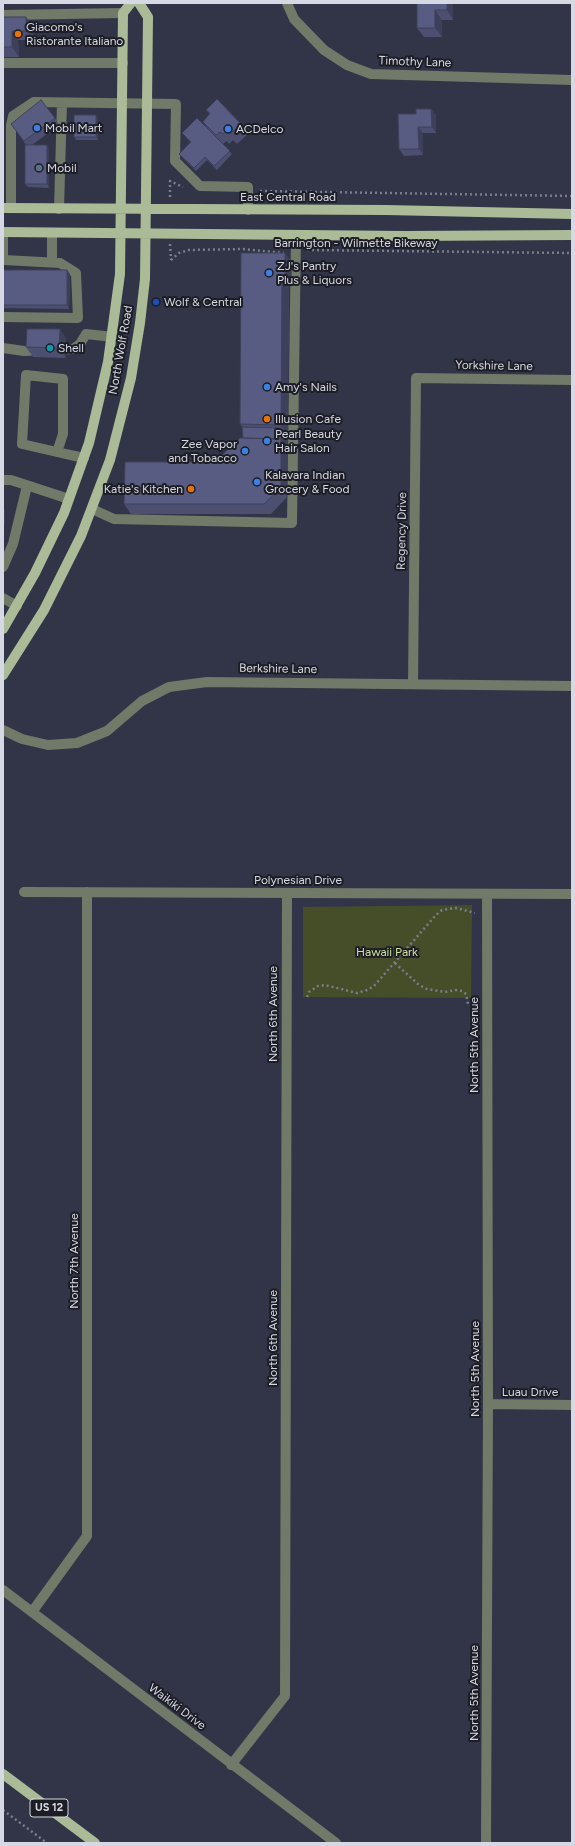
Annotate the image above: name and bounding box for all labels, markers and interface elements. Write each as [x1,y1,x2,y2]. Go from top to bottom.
place label: Giacomo's Ristorante Italiano [26,20,123,48]
marker: Giacomo's Ristorante Italiano [13,29,23,39]
street label: Timothy Lane [378,54,452,70]
place label: Mobil Mart [45,121,102,135]
place label: ACDelco [236,122,283,136]
marker: Mobil Mart [32,123,42,133]
marker: ACDelco [223,124,233,134]
place label: Mobil [47,161,77,175]
marker: Mobil [34,163,44,173]
street label: East Central Road [240,190,336,204]
street label: Barrington - Wilmette Bikeway [274,236,438,250]
place label: ZJ's Pantry Plus & Liquors [277,259,352,287]
marker: ZJ's Pantry Plus & Liquors [264,268,274,278]
place label: Wolf & Central [164,295,242,309]
marker: Wolf & Central [151,297,161,307]
street label: North Wolf Road [106,304,136,396]
place label: Shell [58,341,84,355]
marker: Shell [45,343,55,353]
street label: Yorkshire Lane [455,358,533,374]
place label: Amy's Nails [275,380,337,394]
marker: Amy's Nails [262,382,272,392]
place label: Illusion Cafe [275,412,341,426]
marker: Illusion Cafe [262,414,272,424]
place label: Pearl Beauty Hair Salon [275,427,342,455]
marker: Pearl Beauty Hair Salon [262,436,272,446]
place label: Zee Vapor and Tobacco [168,437,237,465]
marker: Zee Vapor and Tobacco [240,446,250,456]
place label: Kalavara Indian Grocery & Food [265,468,350,496]
marker: Kalavara Indian Grocery & Food [252,477,262,487]
place label: Katie's Kitchen [104,482,183,496]
marker: Katie's Kitchen [186,484,196,494]
street label: Regency Drive [394,492,410,570]
street label: Berkshire Lane [239,661,317,677]
street label: Polynesian Drive [254,873,342,887]
park label: Hawaii Park [356,945,418,959]
street label: North 6th Avenue [266,966,280,1062]
street label: North 5th Avenue [467,997,481,1093]
street label: North 7th Avenue [67,1213,81,1309]
street label: North 6th Avenue [266,1290,280,1386]
street label: North 5th Avenue [468,1321,482,1417]
street label: Luau Drive [502,1385,558,1399]
street label: North 5th Avenue [467,1645,481,1741]
street label: Waikiki Drive [146,1681,208,1733]
road number: US 12 [30,1799,68,1817]

